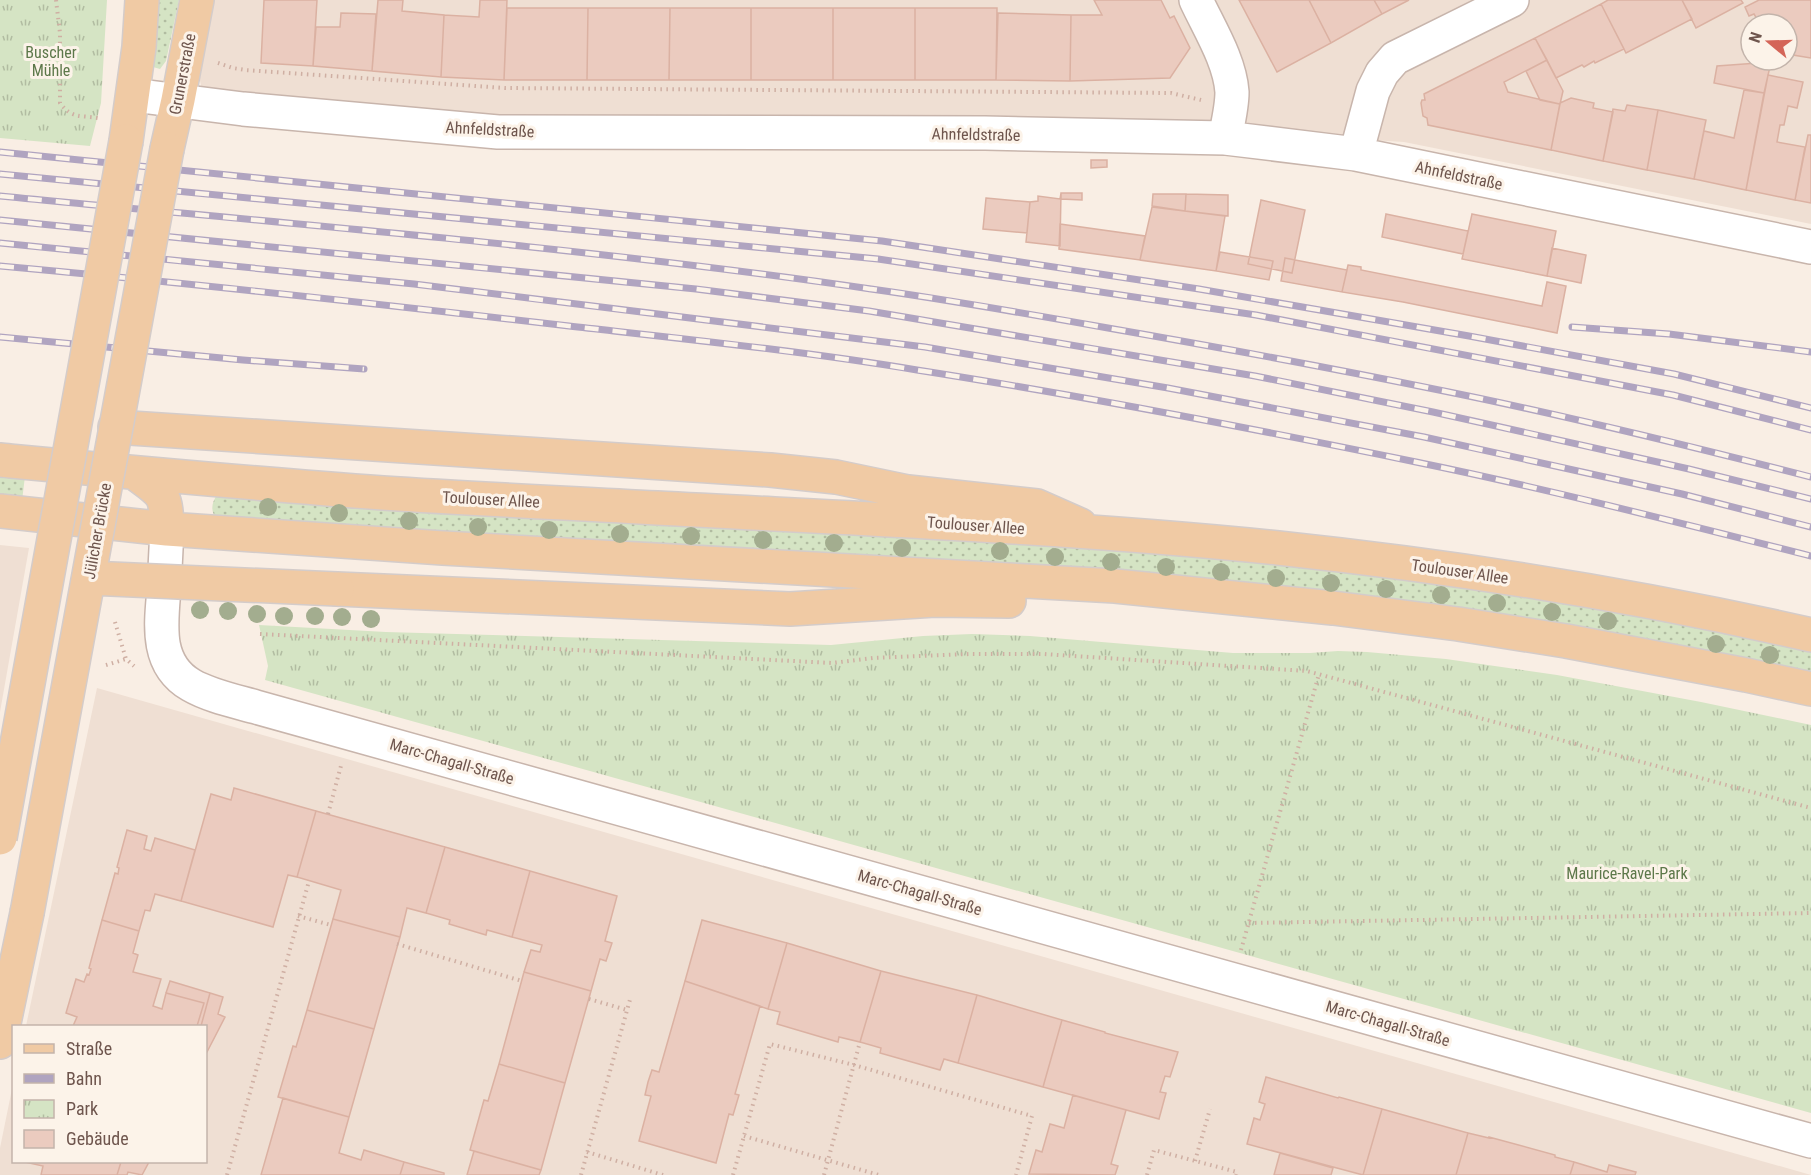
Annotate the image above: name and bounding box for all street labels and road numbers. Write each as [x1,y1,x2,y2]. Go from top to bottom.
street label: Grunerstraße [165,32,200,116]
street label: Ahnfeldstraße [445,118,535,141]
street label: Ahnfeldstraße [931,124,1021,145]
street label: Ahnfeldstraße [1413,157,1504,194]
street label: Jülicher Brücke [80,482,115,581]
street label: Toulouser Allee [442,487,540,512]
street label: Toulouser Allee [927,513,1025,538]
street label: Toulouser Allee [1410,555,1510,588]
street label: Marc-Chagall-Straße [388,735,516,788]
street label: Marc-Chagall-Straße [856,866,984,919]
street label: Marc-Chagall-Straße [1324,997,1452,1050]

